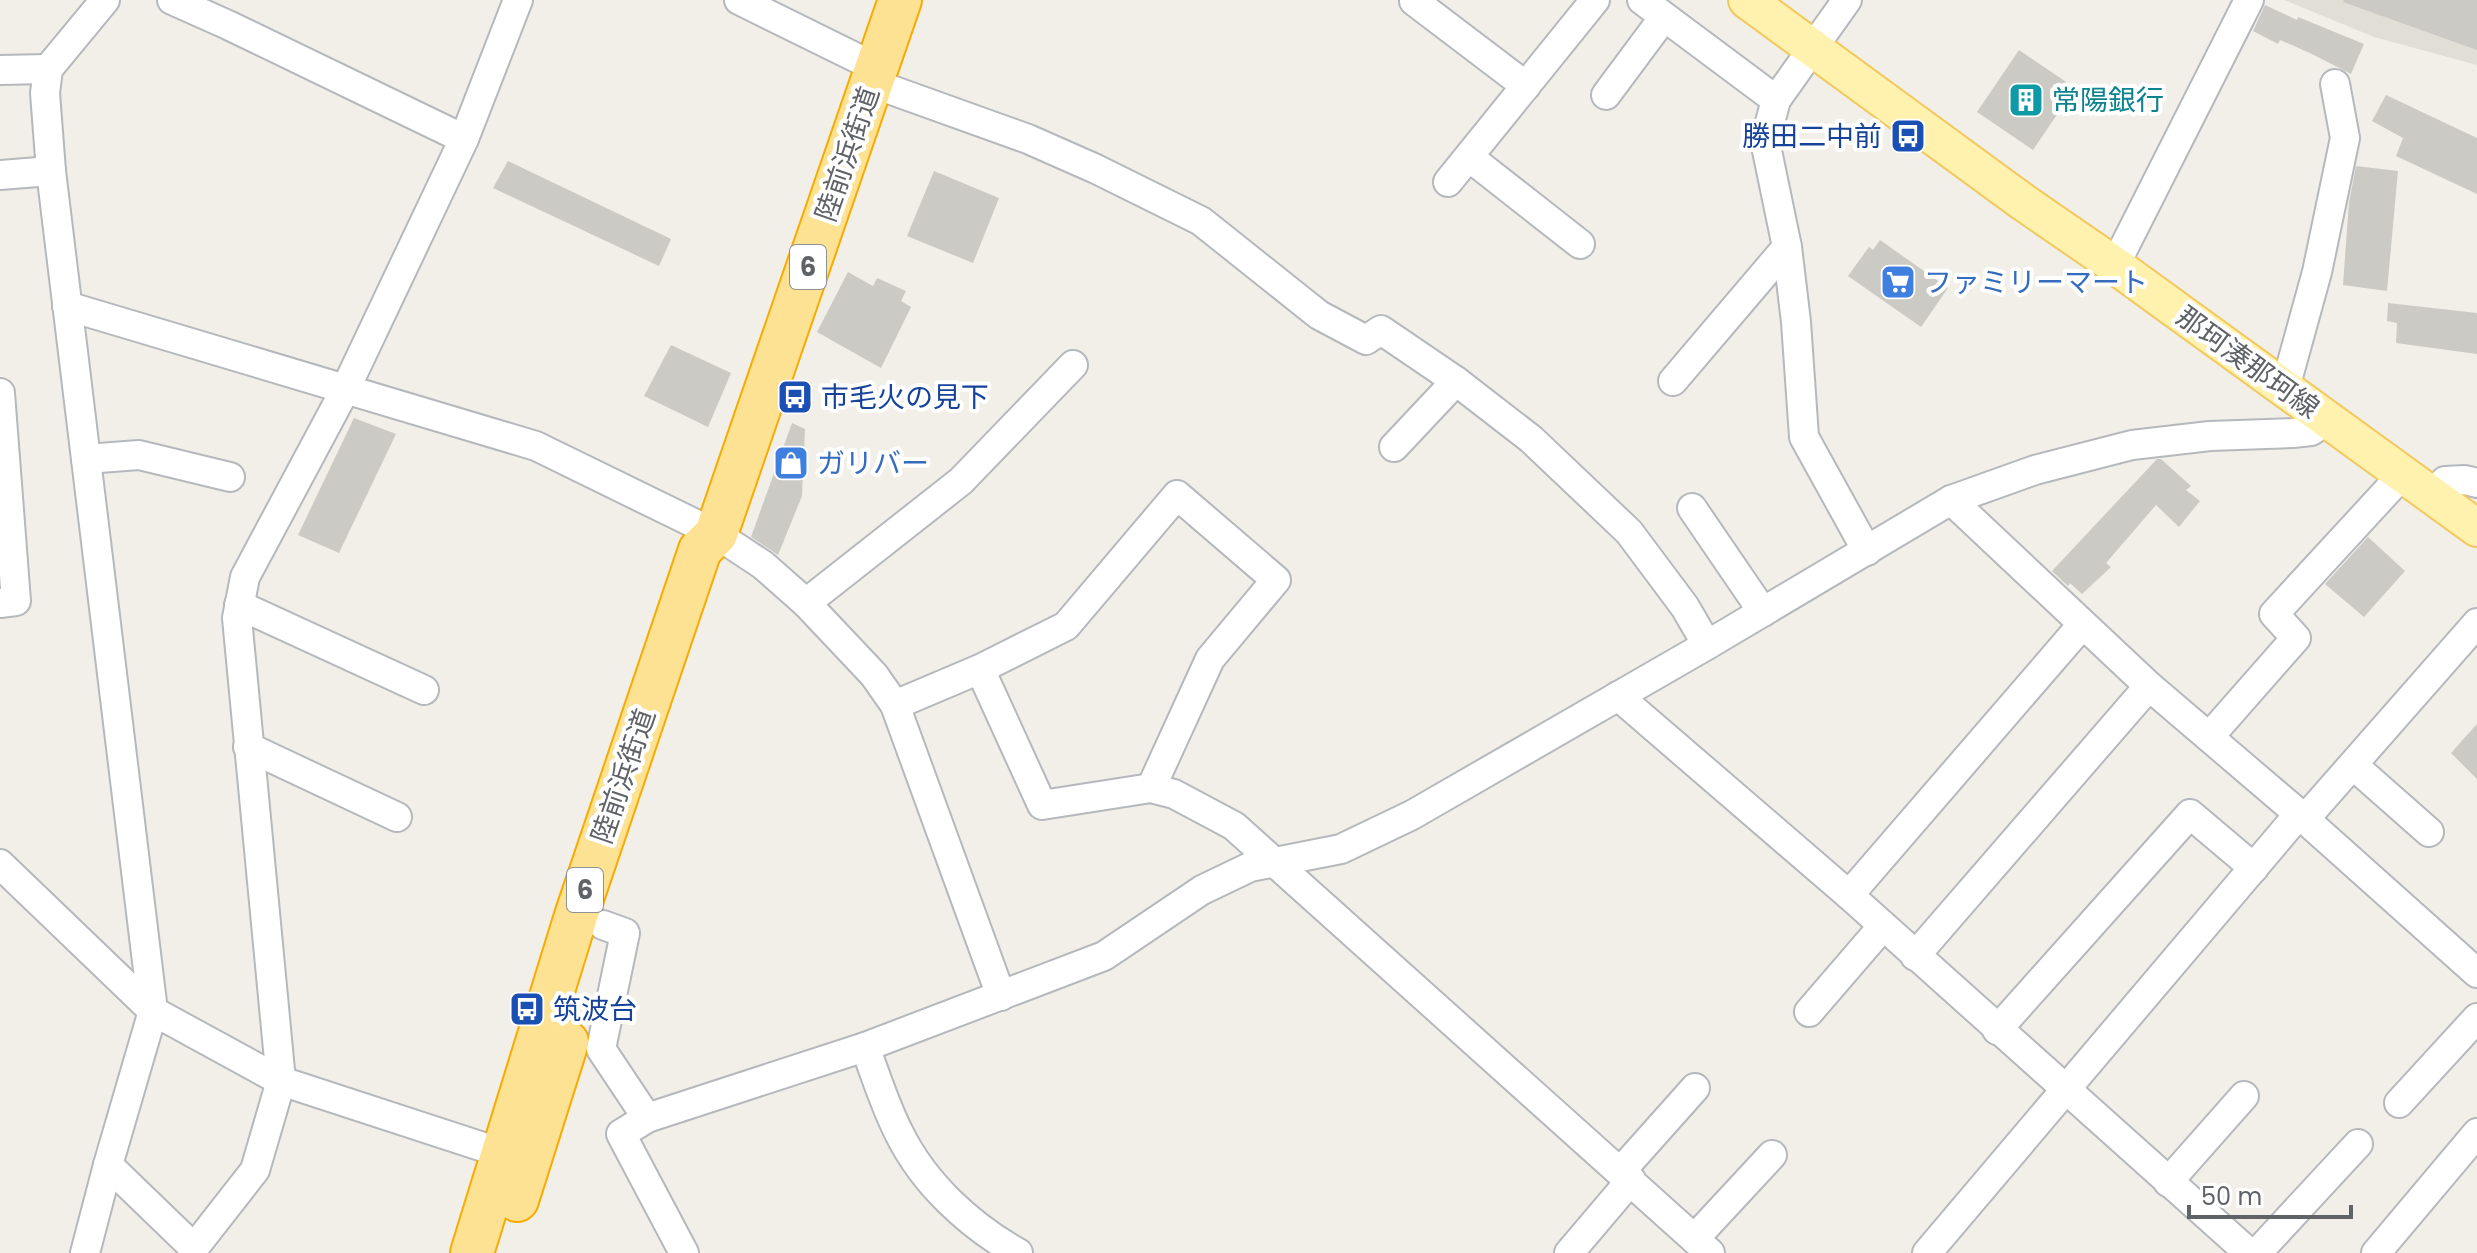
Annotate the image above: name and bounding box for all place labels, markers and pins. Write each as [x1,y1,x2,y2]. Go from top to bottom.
building icon: 常陽銀行 [2007,81,2045,119]
place label: 常陽銀行 [2052,81,2164,120]
place label: 勝田二中前 [1742,117,1882,156]
bus stop icon: 勝田二中前 [1889,117,1927,155]
supermarket icon: ファミリーマート [1879,263,1917,301]
place label: ファミリーマート [1924,263,2148,302]
bus stop icon: 市毛火の見下 [776,378,814,416]
place label: 市毛火の見下 [821,378,989,417]
shop icon: ガリバー [772,444,810,482]
place label: ガリバー [817,444,929,483]
bus stop icon: 筑波台 [508,990,546,1028]
place label: 筑波台 [553,990,637,1029]

